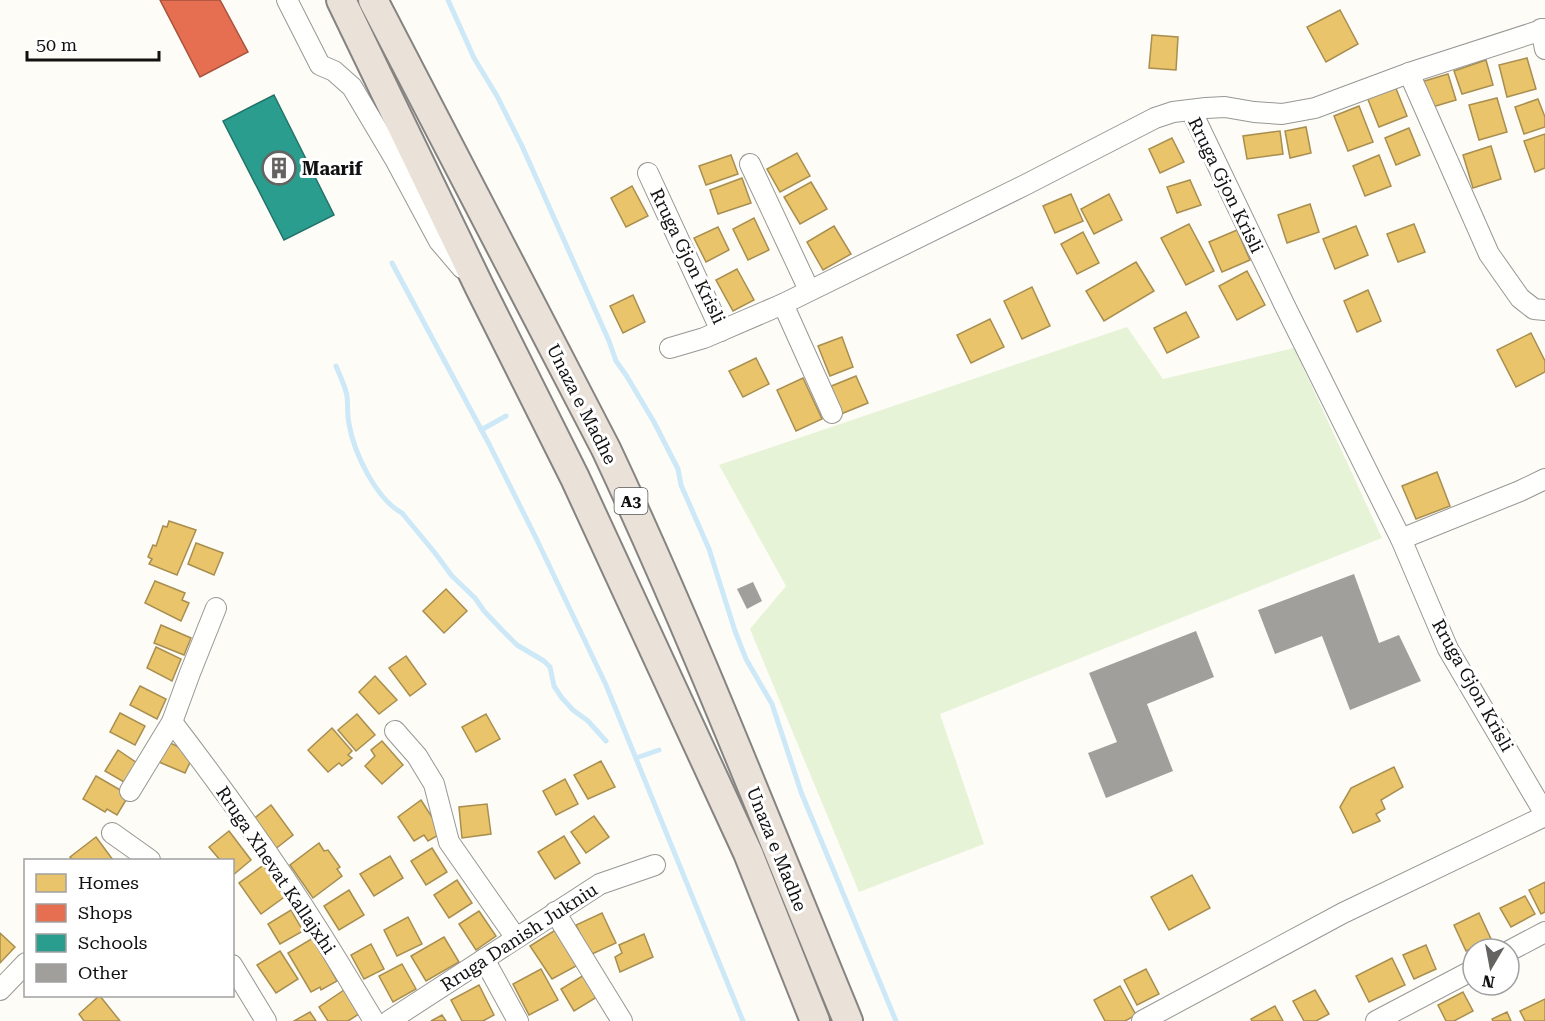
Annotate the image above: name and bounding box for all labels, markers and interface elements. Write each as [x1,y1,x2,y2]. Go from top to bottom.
scale bar [27,24,159,62]
text: 50 m [36,34,77,55]
street label: Rruga Gjon Krisli [1184,114,1268,256]
building icon: Maarif [261,150,297,186]
place label: Maarif [302,158,364,179]
street label: Rruga Gjon Krisli [646,185,730,327]
street label: Unaza e Madhe [543,340,621,468]
road number: A3 [614,488,648,514]
street label: Rruga Gjon Krisli [1428,615,1518,755]
street label: Rruga Xhevat Kallajxhi [212,782,340,958]
street label: Unaza e Madhe [742,784,812,914]
legend [24,859,234,997]
text: Homes [78,872,139,893]
street label: Rruga Danish Jukniu [437,879,601,995]
text: Shops [78,902,132,923]
text: Schools [78,932,147,953]
north arrow [1461,937,1521,997]
text: Other [78,962,128,983]
text: N [1481,971,1496,992]

